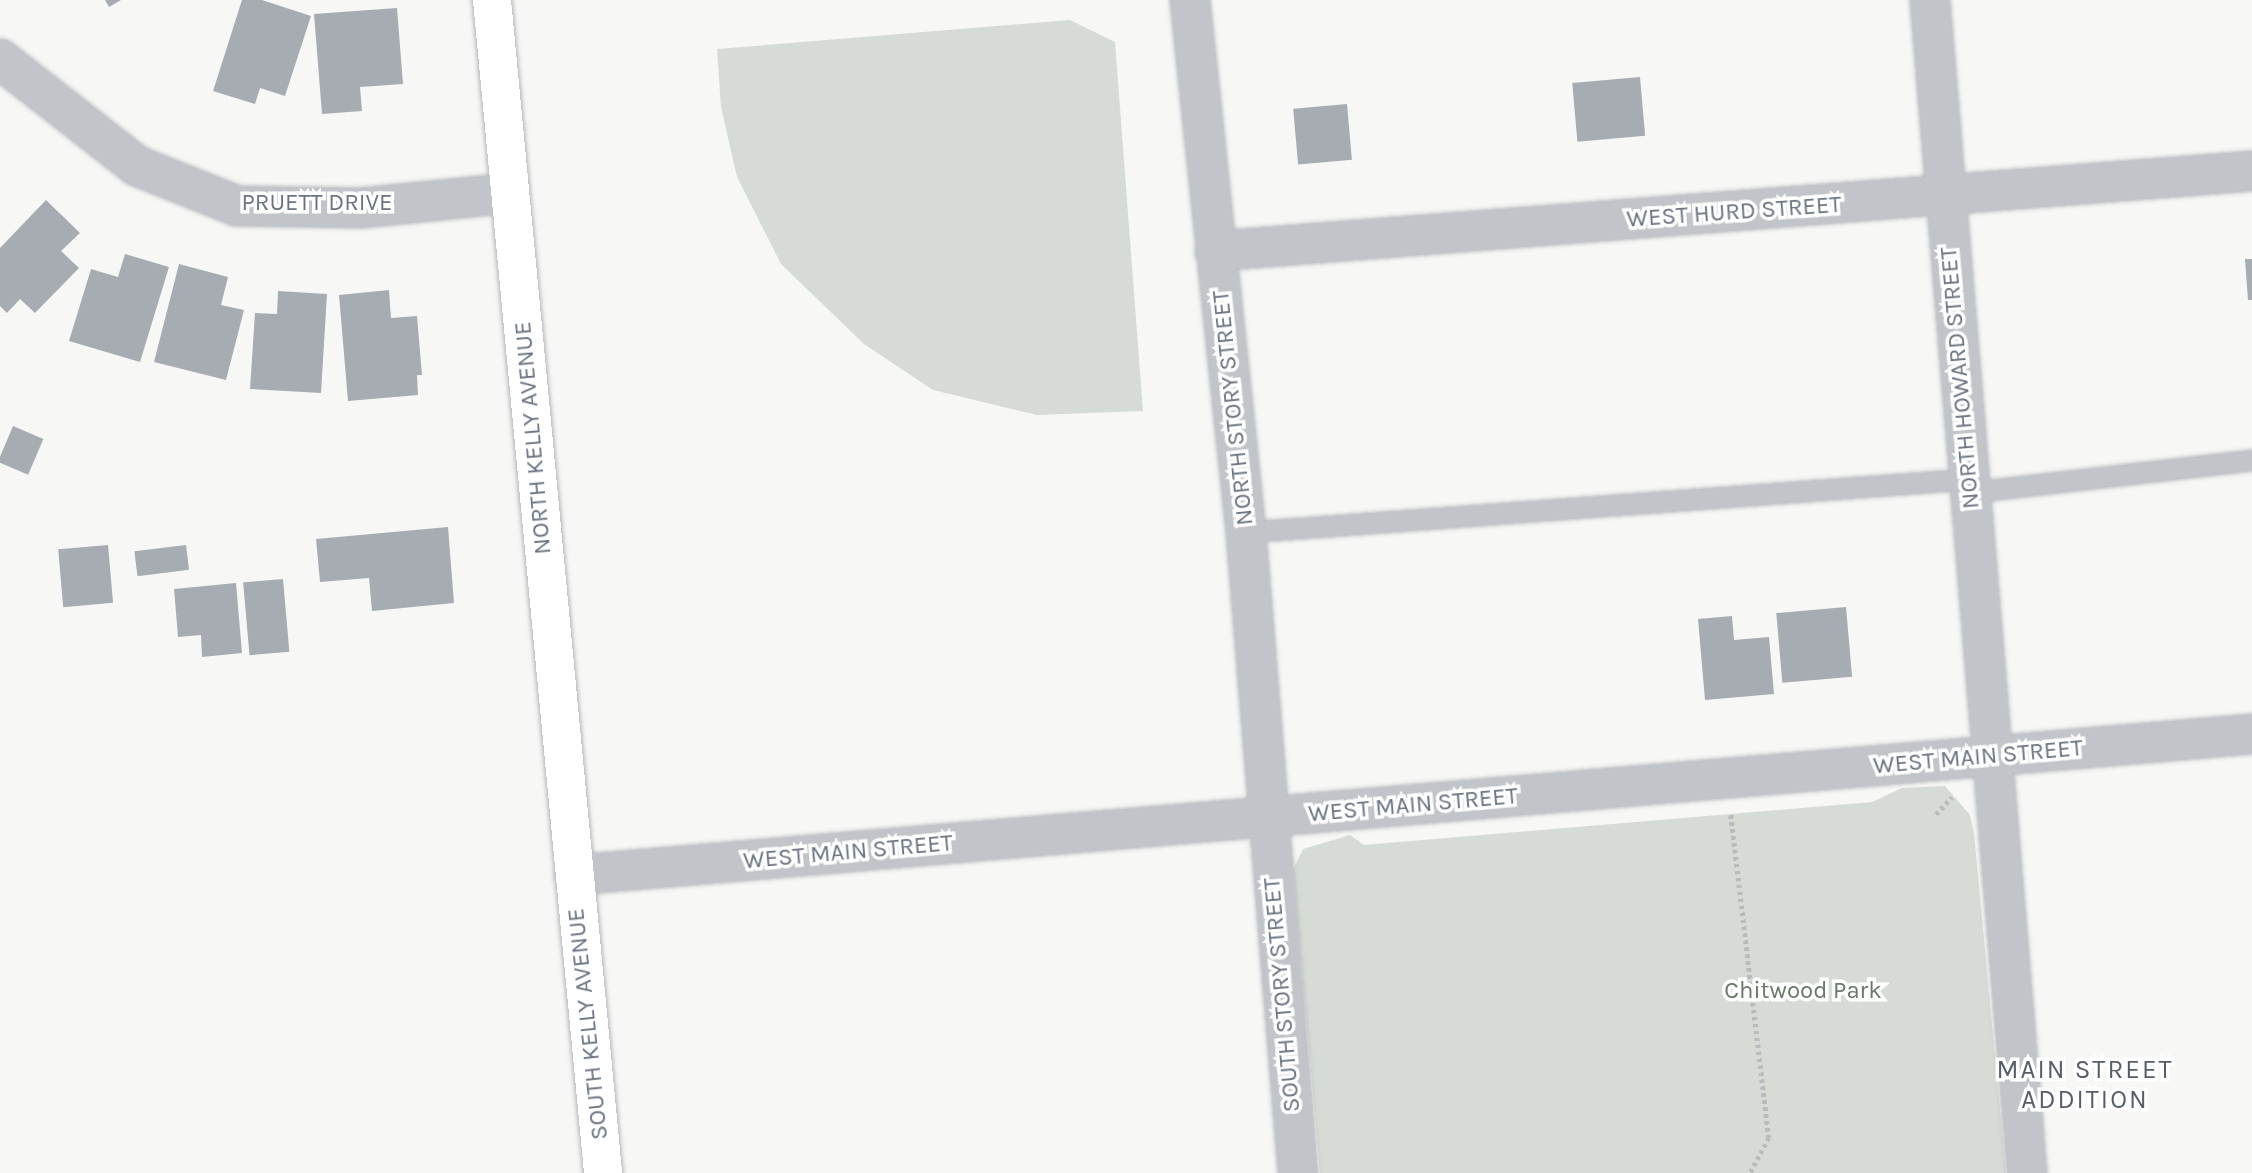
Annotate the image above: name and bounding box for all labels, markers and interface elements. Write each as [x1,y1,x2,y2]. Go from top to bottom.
street label: PRUETT DRIVE [241,189,393,217]
street label: WEST HURD STREET [1626,190,1842,234]
street label: NORTH HOWARD STREET [1934,246,1986,510]
street label: NORTH STORY STREET [1206,289,1260,527]
street label: NORTH KELLY AVENUE [508,320,558,556]
street label: WEST MAIN STREET [1872,733,2084,781]
street label: WEST MAIN STREET [1307,781,1519,829]
street label: WEST MAIN STREET [742,828,954,876]
street label: SOUTH STORY STREET [1257,877,1307,1113]
street label: SOUTH KELLY AVENUE [562,907,614,1141]
park label: Chitwood Park [1724,977,1882,1005]
district label: MAIN STREET ADDITION [1998,1054,2172,1116]

